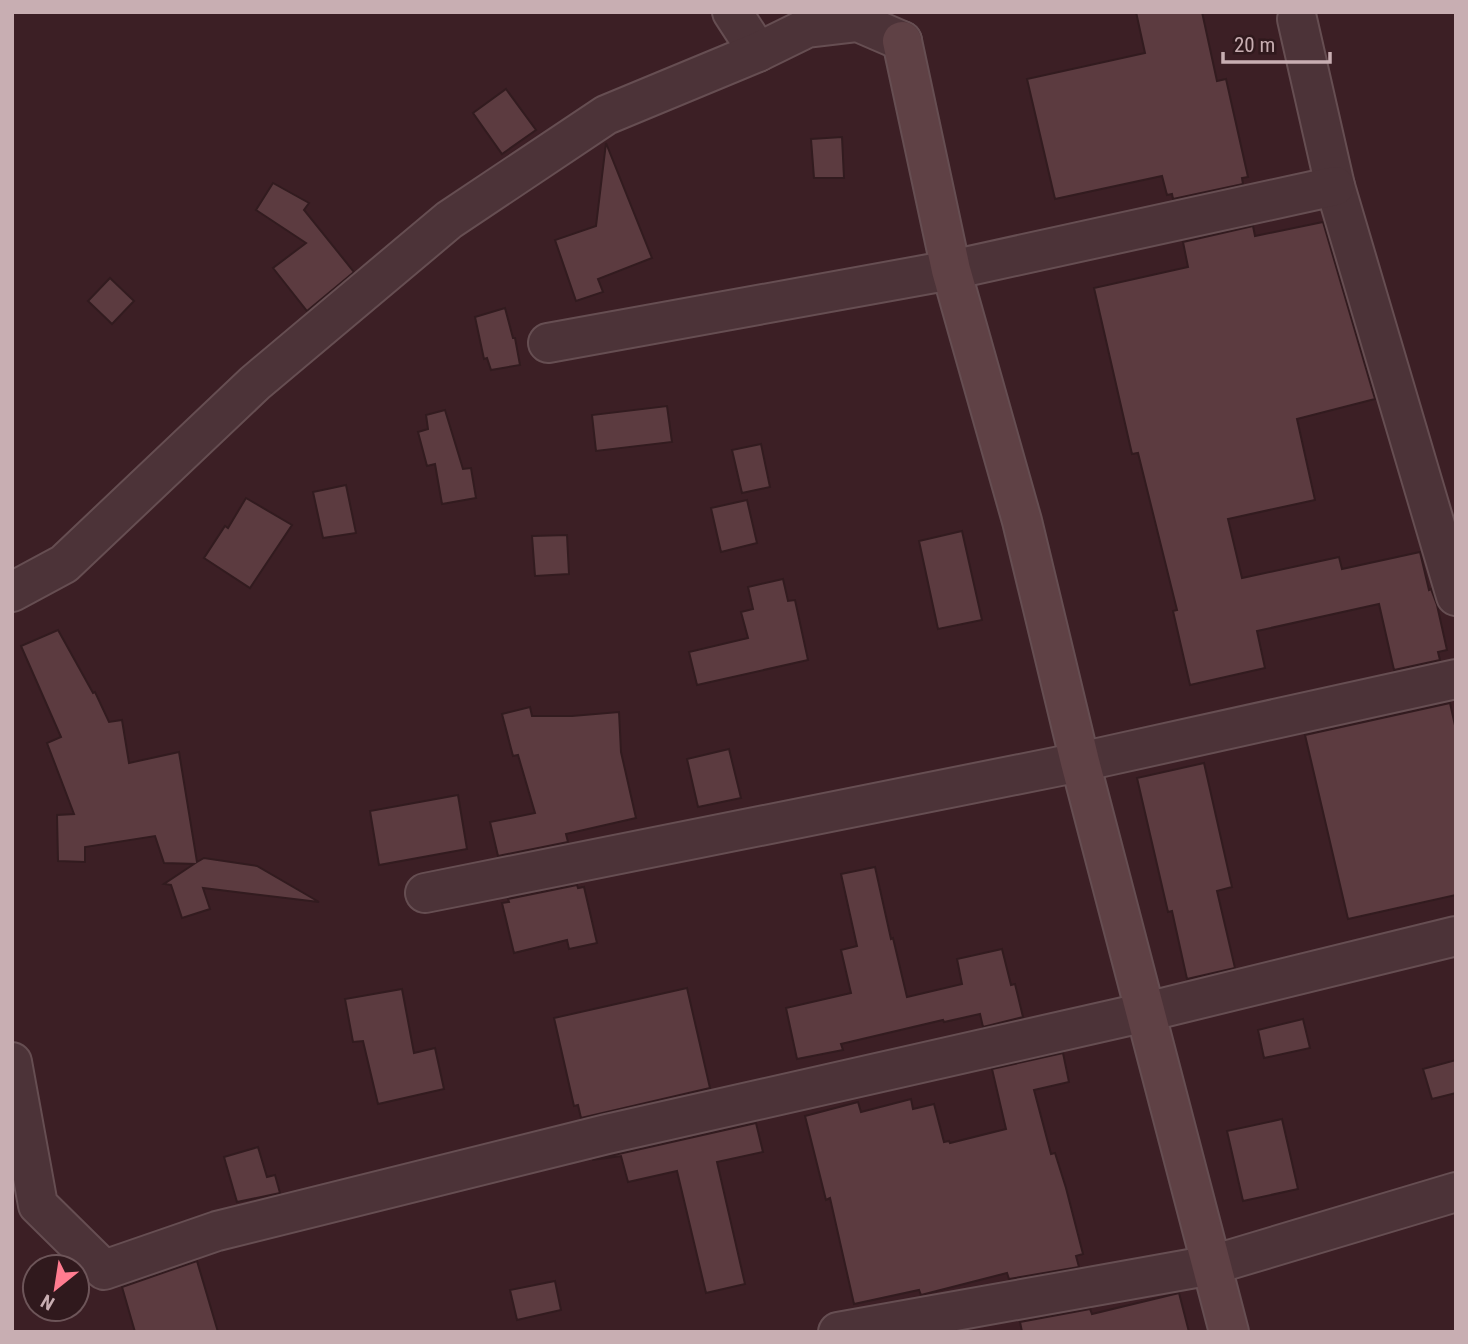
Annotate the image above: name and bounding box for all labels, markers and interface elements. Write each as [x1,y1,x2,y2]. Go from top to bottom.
scale bar [1223,21,1330,65]
text: 20 m [1234,33,1275,57]
north arrow [21,1253,91,1323]
text: N [37,1289,59,1315]

